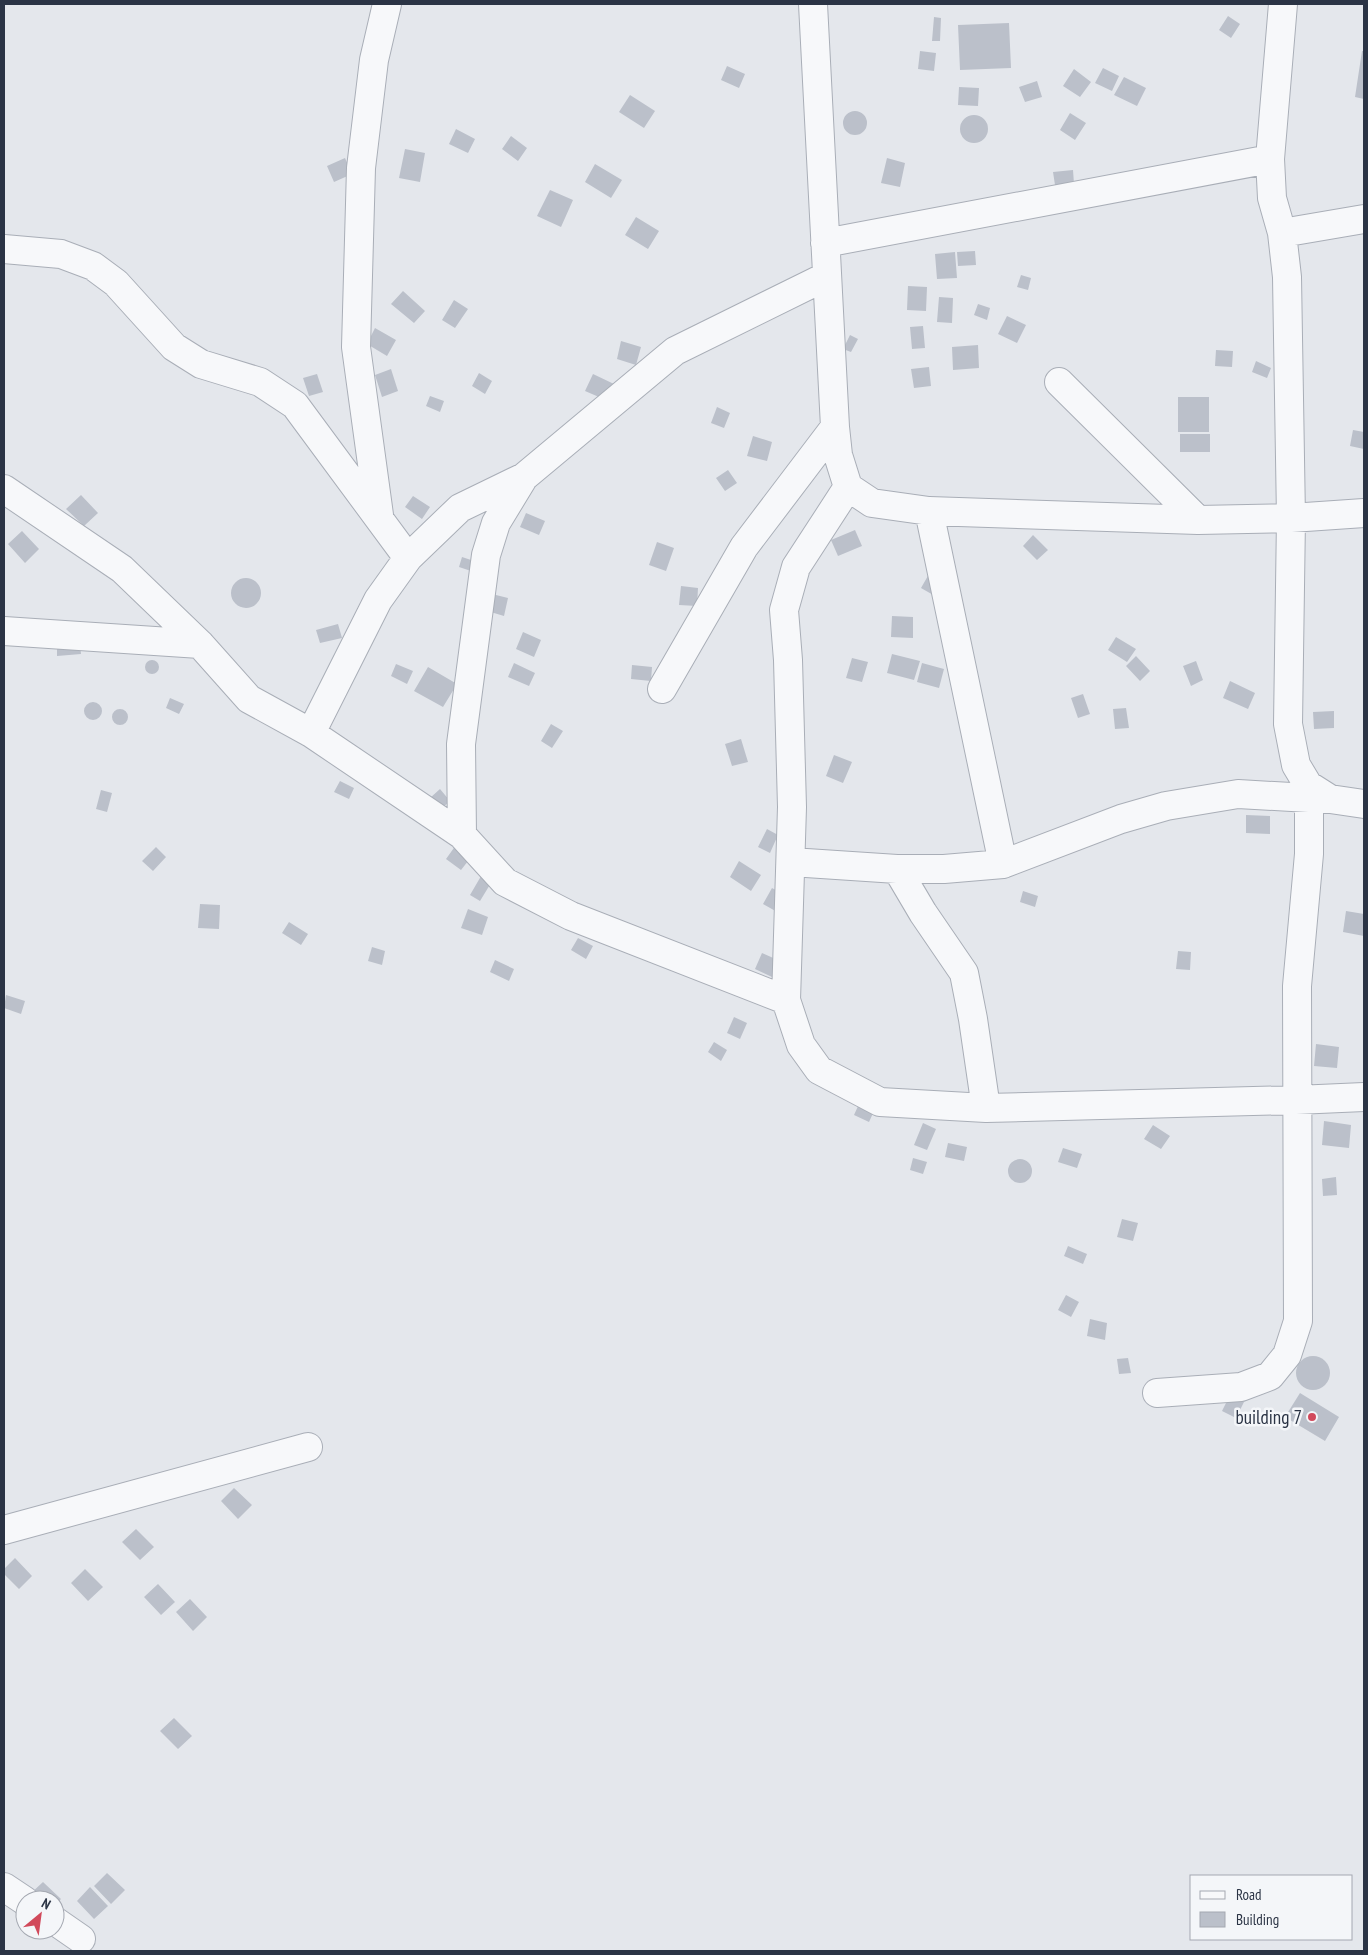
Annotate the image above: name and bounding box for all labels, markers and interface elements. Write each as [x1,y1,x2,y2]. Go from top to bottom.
place label: building 7 [1235,1405,1302,1429]
marker: building 7 [1306,1411,1318,1423]
legend [1190,1875,1353,1940]
text: Road [1236,1885,1262,1904]
north arrow [15,1890,65,1940]
text: N [39,1894,54,1913]
text: Building [1236,1910,1279,1929]

